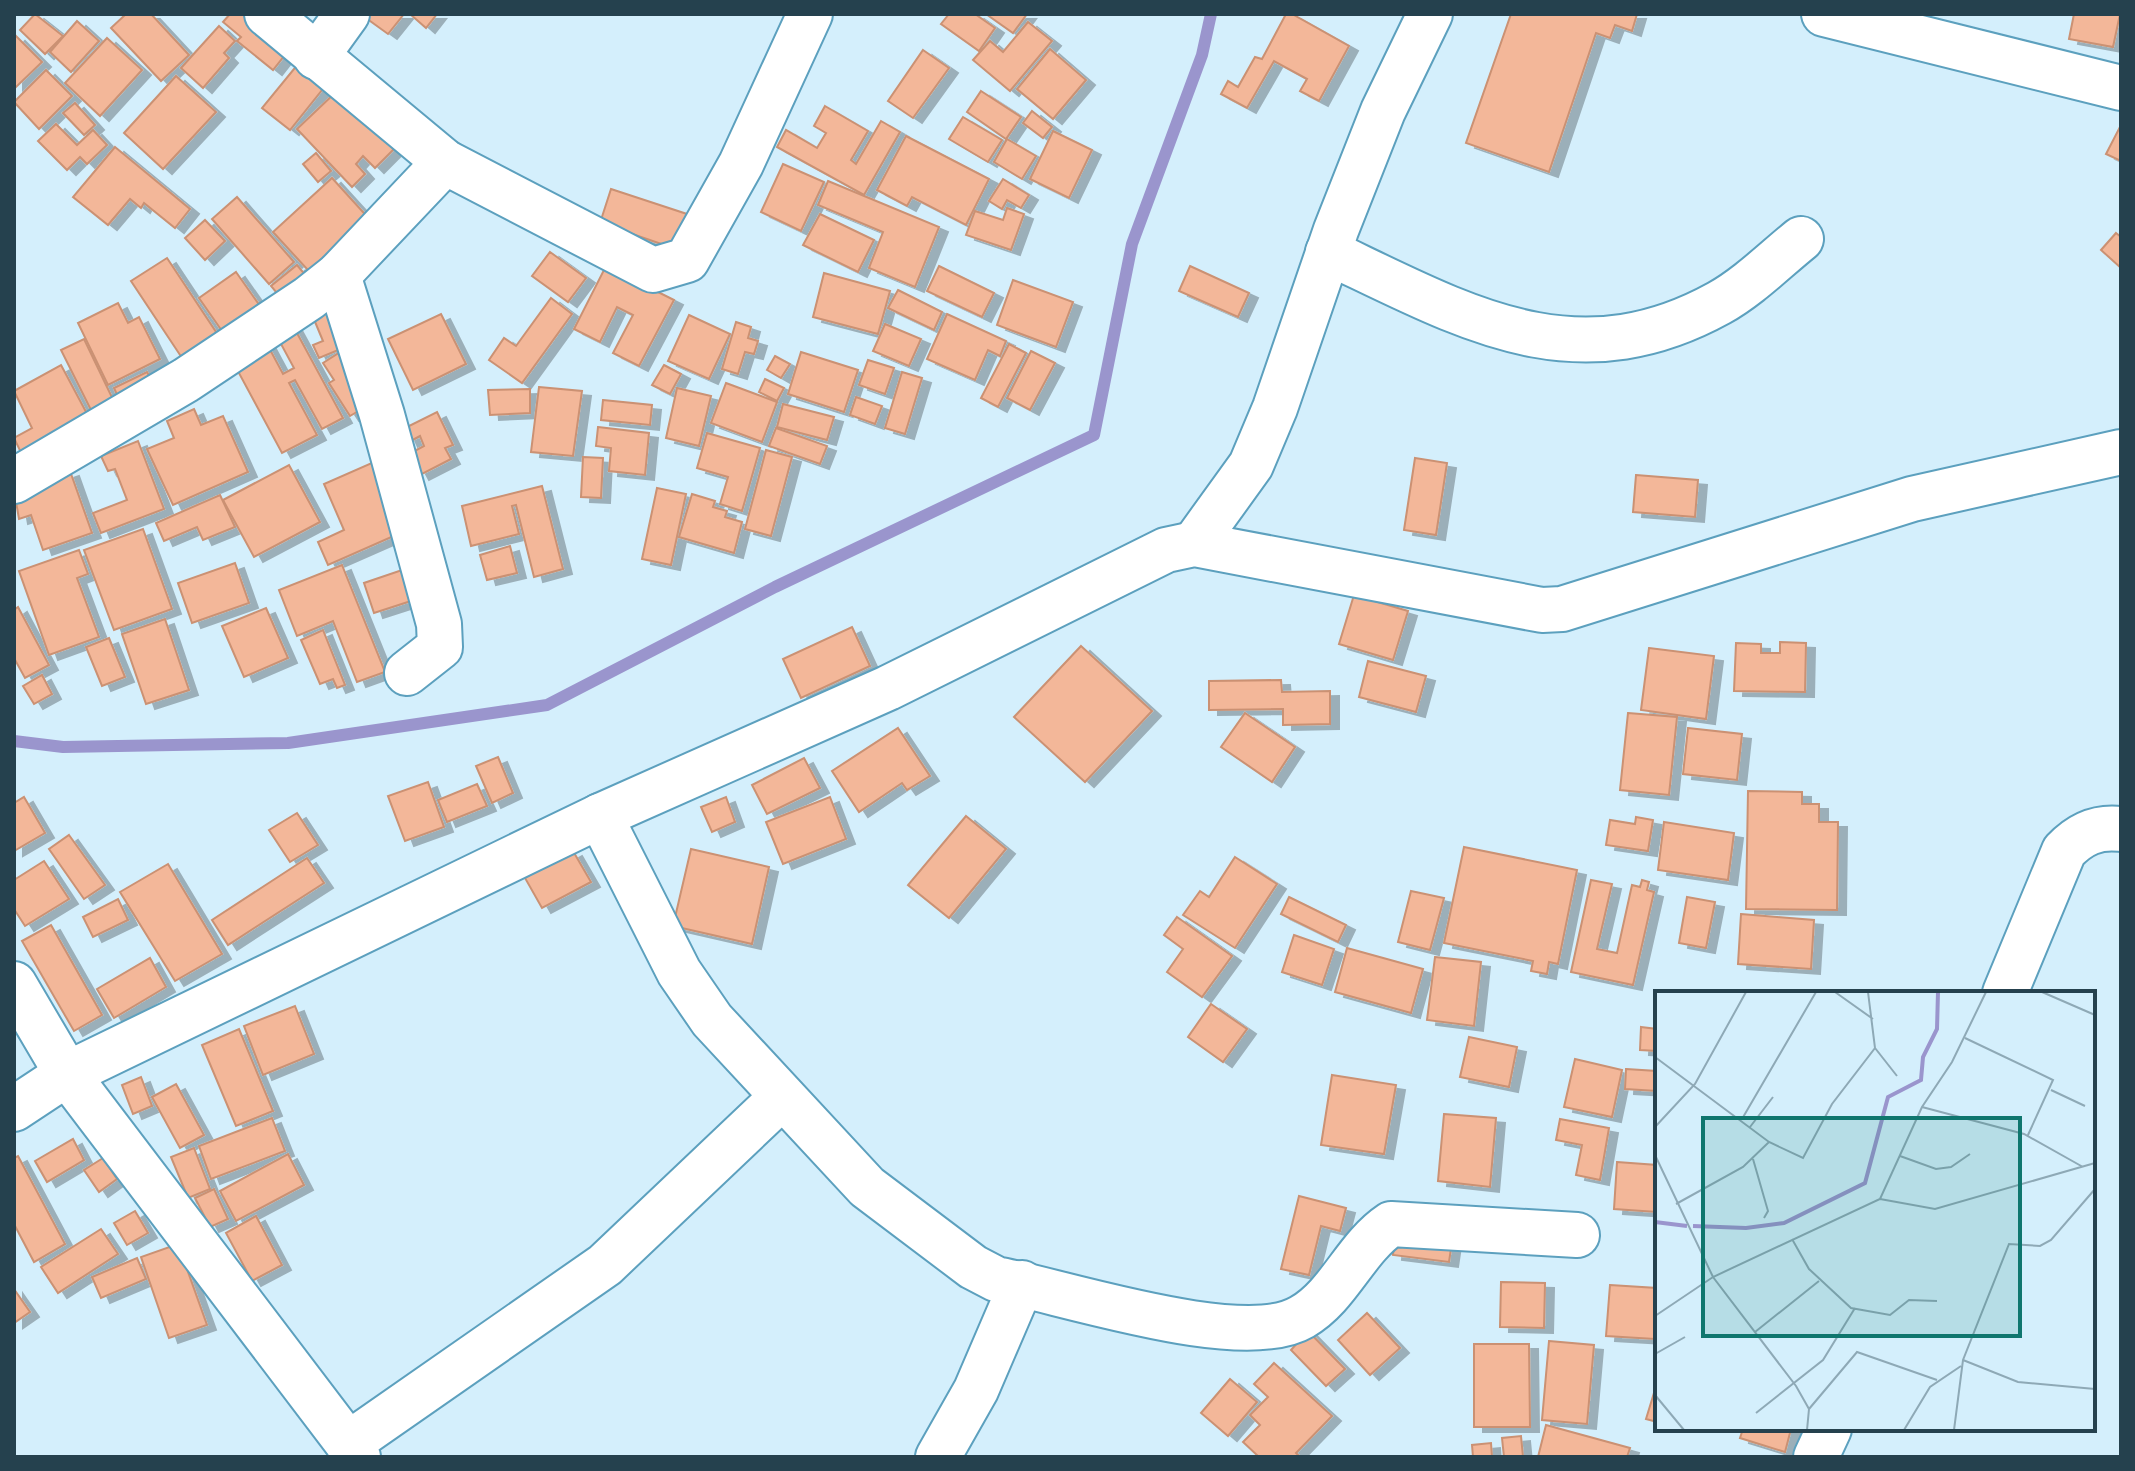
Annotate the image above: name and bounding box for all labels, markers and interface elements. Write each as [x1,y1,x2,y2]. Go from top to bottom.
inset map [1655,991,2095,1431]

